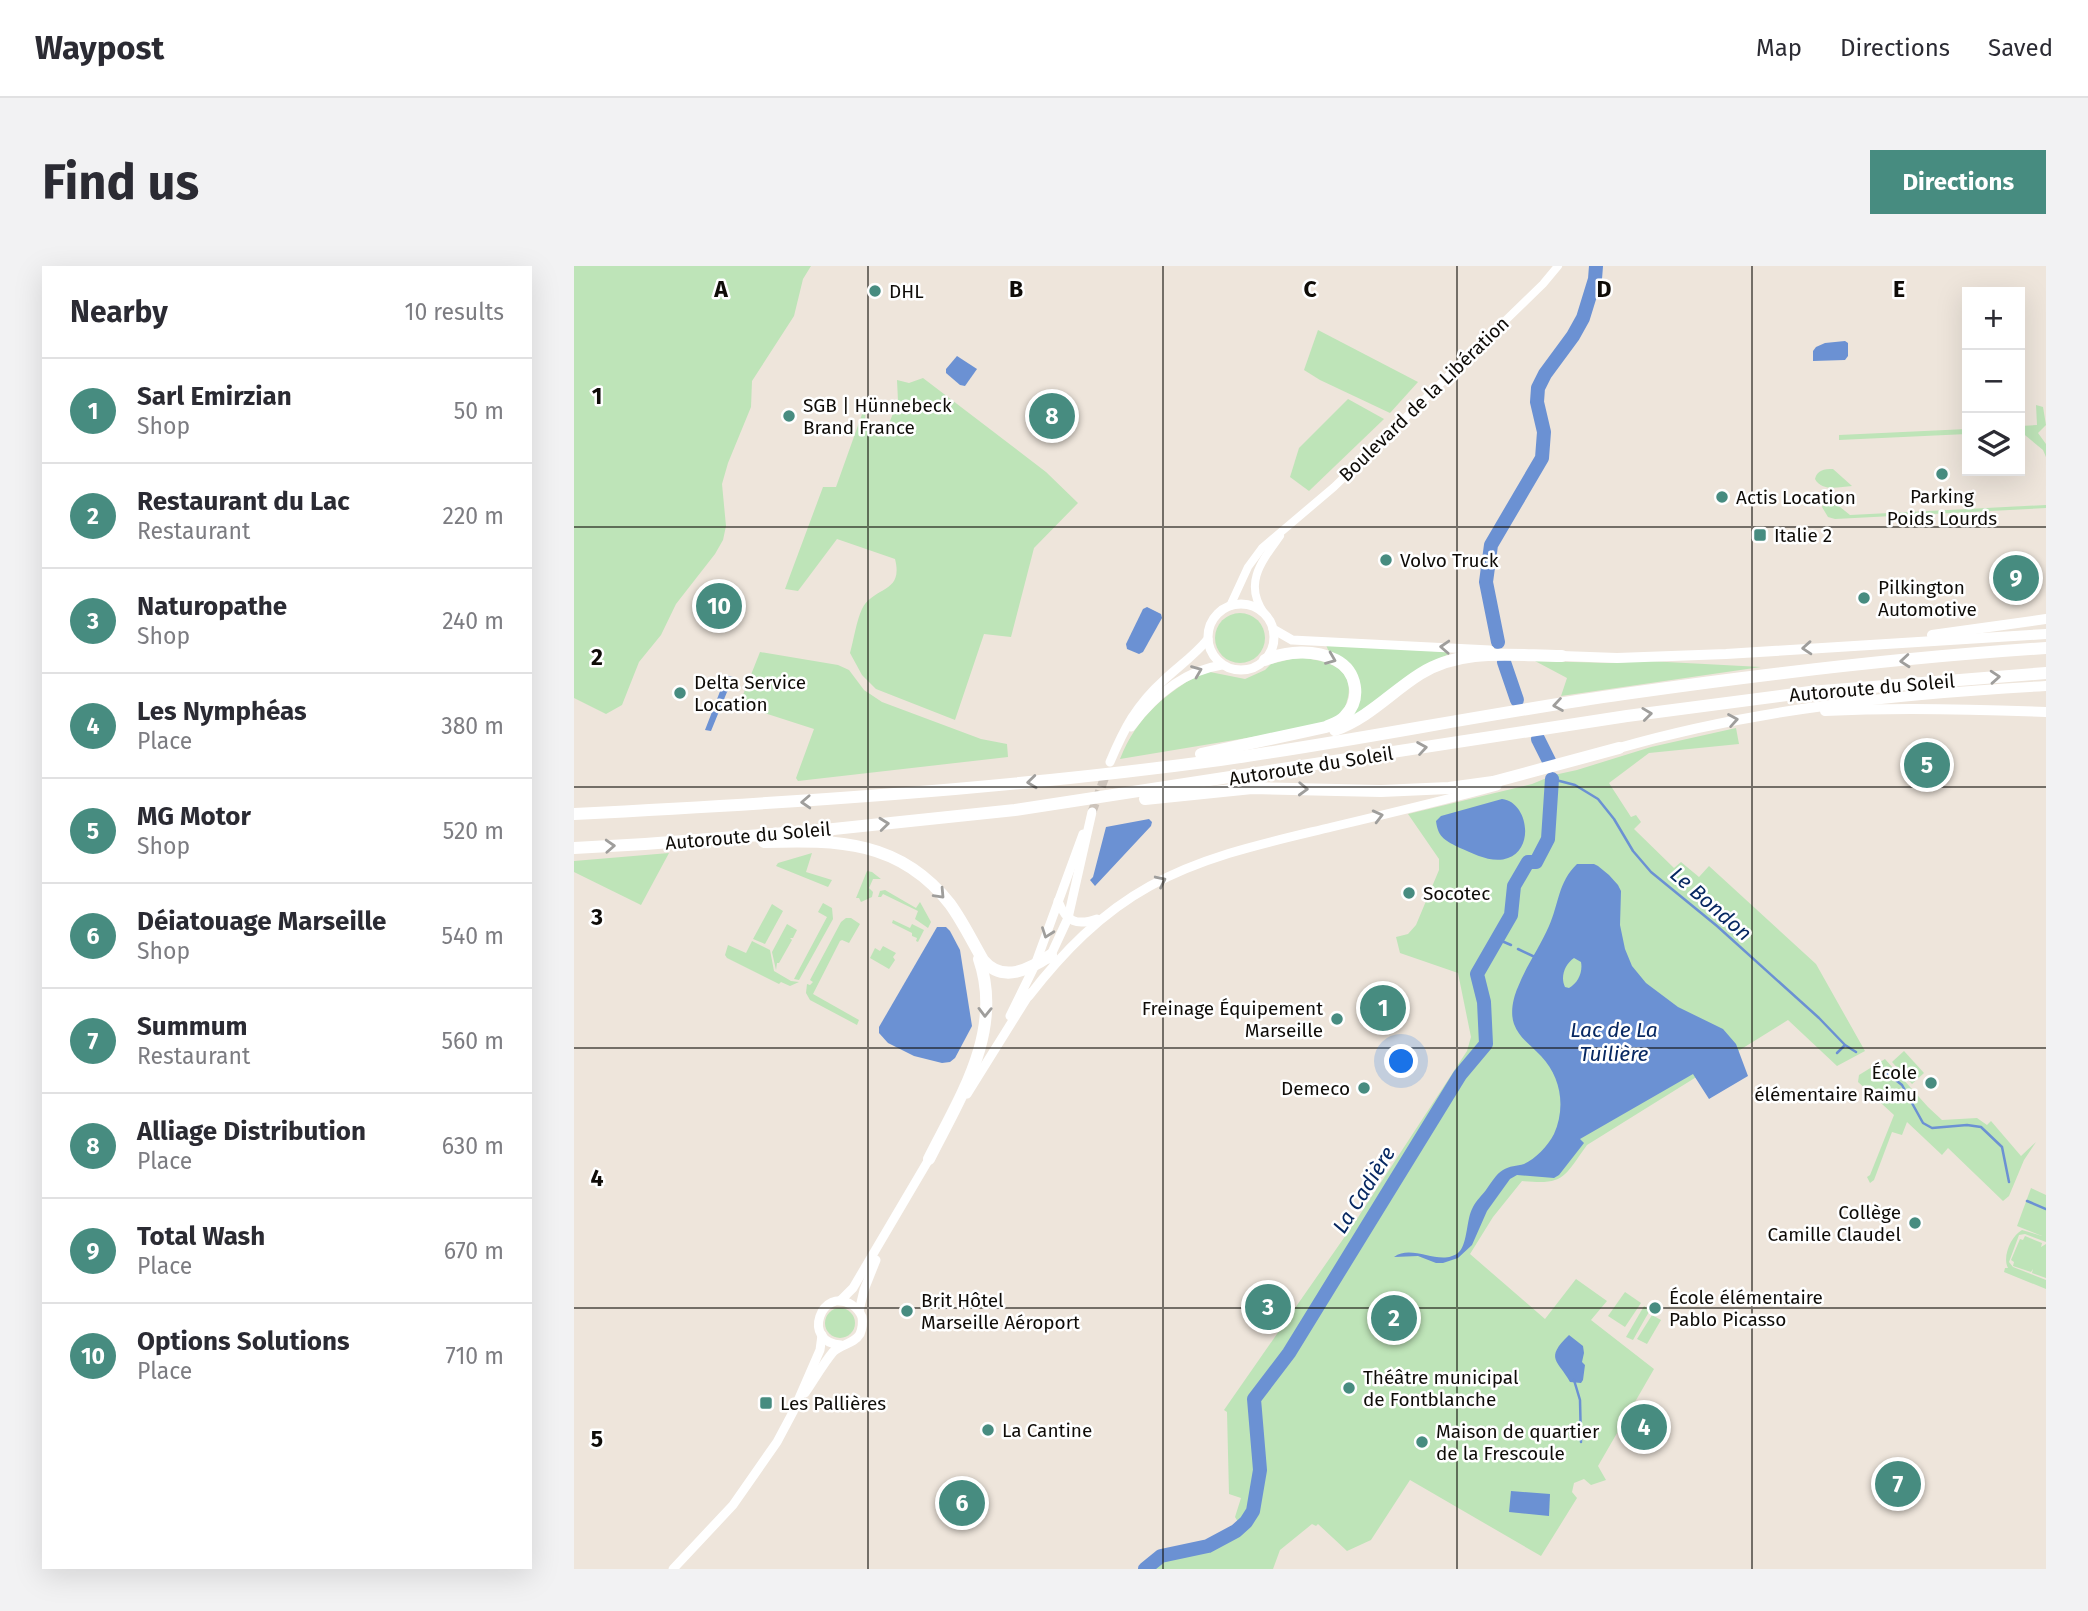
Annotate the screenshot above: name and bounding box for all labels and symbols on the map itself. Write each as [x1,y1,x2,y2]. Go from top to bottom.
text: A [713,275,728,303]
text: B [1009,275,1023,303]
text: C [1303,275,1317,303]
text: D [1597,275,1612,303]
text: E [1893,275,1905,303]
place label: DHL [889,280,924,303]
marker: DHL [867,283,883,299]
street label: Boulevard de la Libération [1334,312,1514,486]
text: 1 [592,382,602,410]
pin: 8 [1029,390,1075,442]
place label: SGB | Hünnebeck Brand France [803,394,952,439]
marker: SGB | Hünnebeck Brand France [781,408,797,424]
marker: Parking Poids Lourds [1934,466,1950,482]
place label: Parking Poids Lourds [1887,485,1997,530]
place label: Actis Location [1736,486,1856,509]
marker: Actis Location [1714,489,1730,505]
place label: Italie 2 [1774,524,1832,547]
marker: Italie 2 [1752,527,1768,543]
place label: Volvo Truck [1400,549,1499,572]
marker: Volvo Truck [1378,552,1394,568]
pin: 9 [1993,552,2039,604]
place label: Pilkington Automotive [1878,576,1977,621]
pin: 10 [696,580,742,632]
marker: Pilkington Automotive [1856,590,1872,606]
one-way arrow [1439,640,1450,655]
one-way arrow [1801,640,1812,655]
text: 2 [591,643,603,671]
one-way arrow [1325,651,1337,665]
one-way arrow [1899,653,1910,668]
one-way arrow [1190,666,1202,680]
street label: Autoroute du Soleil [1788,669,1956,707]
one-way arrow [1989,669,2000,684]
place label: Delta Service Location [694,671,806,716]
marker: Delta Service Location [672,685,688,701]
one-way arrow [1552,697,1564,712]
one-way arrow [1641,706,1653,721]
one-way arrow [1727,713,1739,728]
pin: 5 [1904,739,1950,791]
one-way arrow [1416,741,1428,756]
street label: Autoroute du Soleil [1227,742,1395,790]
one-way arrow [1027,774,1038,789]
one-way arrow [1298,781,1309,796]
one-way arrow [800,794,811,809]
one-way arrow [1372,810,1384,824]
one-way arrow [878,816,890,831]
street label: Autoroute du Soleil [664,817,832,855]
one-way arrow [604,839,615,854]
water label: Le Bondon [1665,861,1757,947]
one-way arrow [1154,875,1166,889]
place label: Socotec [1423,882,1490,905]
marker: Socotec [1401,885,1417,901]
one-way arrow [932,886,945,899]
text: 3 [590,903,603,931]
one-way arrow [1041,927,1055,939]
pin: 1 [1360,982,1406,1034]
place label: Freinage Équipement Marseille [1142,997,1323,1042]
one-way arrow [978,1007,993,1018]
marker: Freinage Équipement Marseille [1329,1011,1345,1027]
water label: Lac de La Tuilière [1570,1017,1658,1067]
your location [1384,1044,1418,1078]
place label: École élémentaire Raimu [1754,1061,1917,1106]
marker: École élémentaire Raimu [1923,1075,1939,1091]
place label: Demeco [1281,1077,1350,1100]
marker: Demeco [1356,1080,1372,1096]
water label: La Cadière [1327,1142,1401,1238]
text: 4 [591,1164,604,1192]
place label: Collège Camille Claudel [1768,1201,1901,1246]
marker: Collège Camille Claudel [1907,1215,1923,1231]
pin: 3 [1245,1281,1291,1333]
place label: École élémentaire Pablo Picasso [1669,1286,1823,1331]
place label: Brit Hôtel Marseille Aéroport [921,1289,1080,1334]
pin: 2 [1371,1292,1417,1344]
marker: École élémentaire Pablo Picasso [1647,1300,1663,1316]
marker: Brit Hôtel Marseille Aéroport [899,1303,915,1319]
place label: Théâtre municipal de Fontblanche [1363,1366,1519,1411]
marker: Théâtre municipal de Fontblanche [1341,1380,1357,1396]
place label: Les Pallières [780,1392,886,1415]
marker: Les Pallières [758,1395,774,1411]
pin: 4 [1621,1401,1667,1453]
place label: La Cantine [1002,1419,1092,1442]
place label: Maison de quartier de la Frescoule [1436,1420,1600,1465]
marker: La Cantine [980,1422,996,1438]
text: 5 [591,1425,603,1453]
marker: Maison de quartier de la Frescoule [1414,1434,1430,1450]
pin: 7 [1875,1458,1921,1510]
pin: 6 [939,1477,985,1529]

